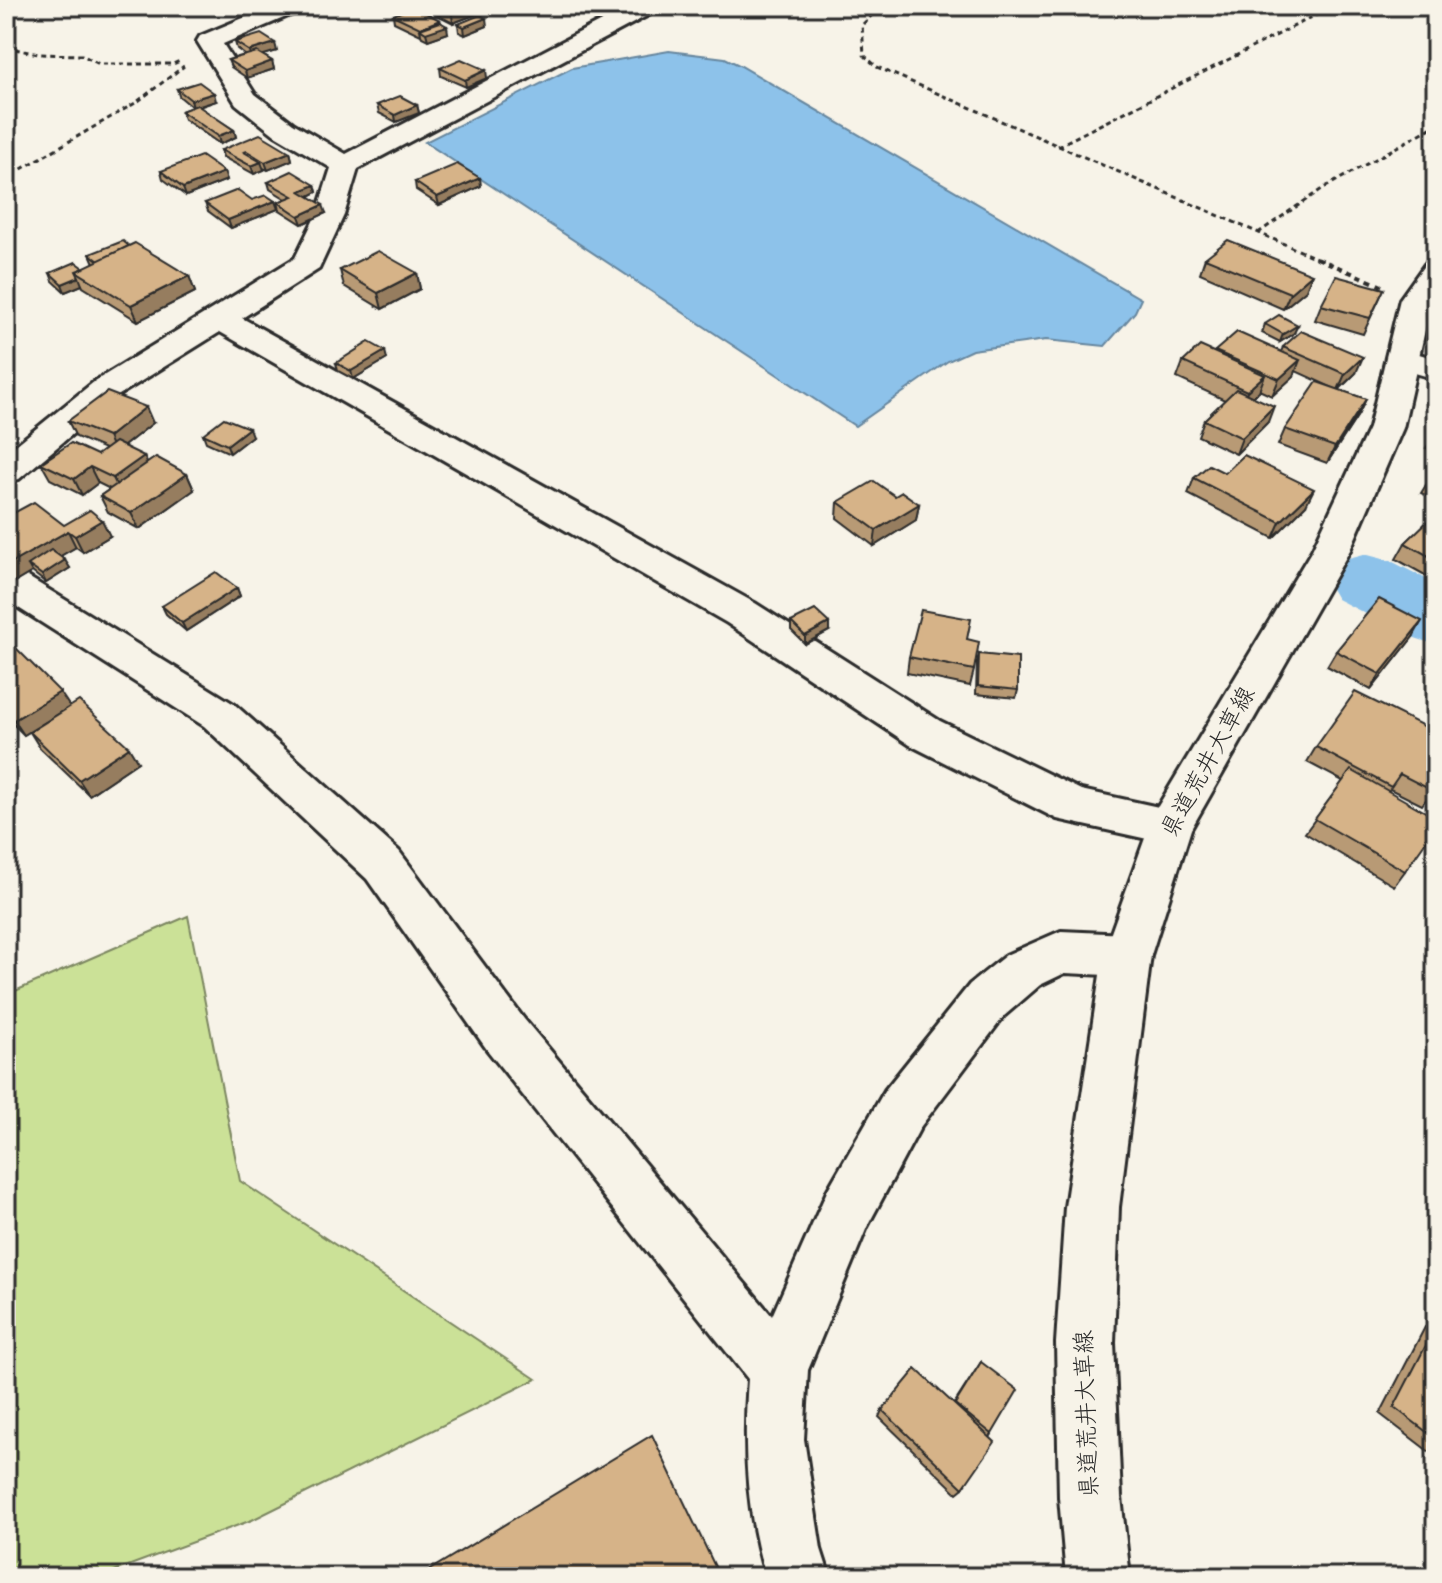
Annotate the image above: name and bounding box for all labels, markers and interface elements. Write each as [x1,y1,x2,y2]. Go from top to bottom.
street label: 県道荒井大草線 [1154,681,1266,845]
street label: 県道荒井大草線 [1069,1329,1109,1499]

